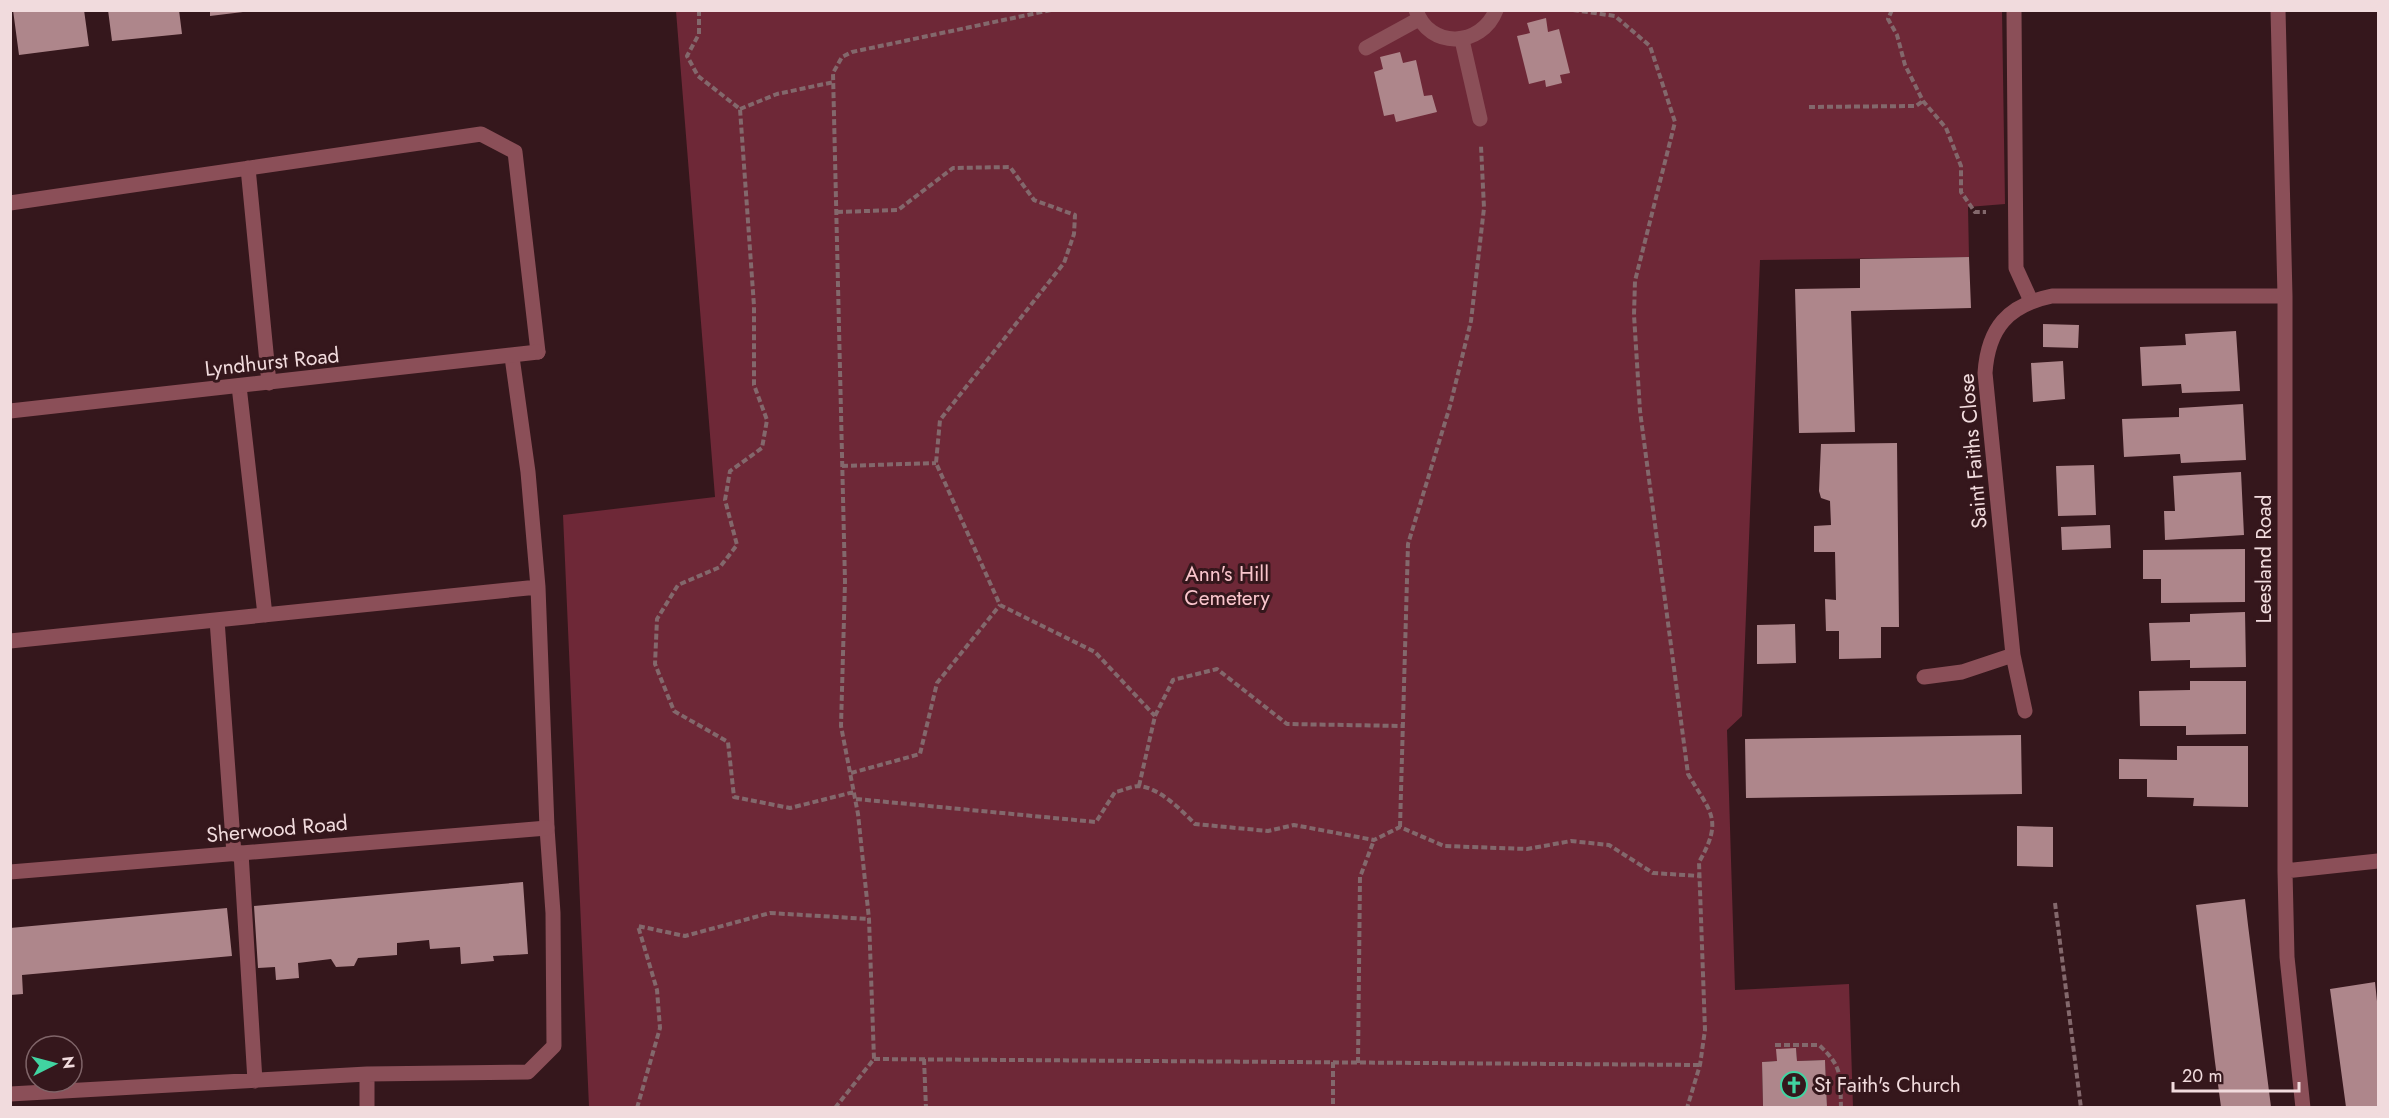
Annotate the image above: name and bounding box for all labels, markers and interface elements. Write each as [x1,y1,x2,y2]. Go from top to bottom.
street label: Lyndhurst Road [203,340,341,384]
street label: Saint Faiths Close [1951,372,1995,530]
street label: Leesland Road [2249,494,2279,624]
park label: Ann's Hill Cemetery [1184,559,1270,613]
street label: Sherwood Road [205,808,349,850]
north arrow [24,1034,84,1094]
text: N [56,1055,81,1070]
scale bar [2173,1055,2299,1093]
text: 20 m [2182,1063,2222,1089]
church icon: St Faith's Church [1779,1070,1809,1100]
place label: St Faith's Church [1814,1070,1961,1100]

